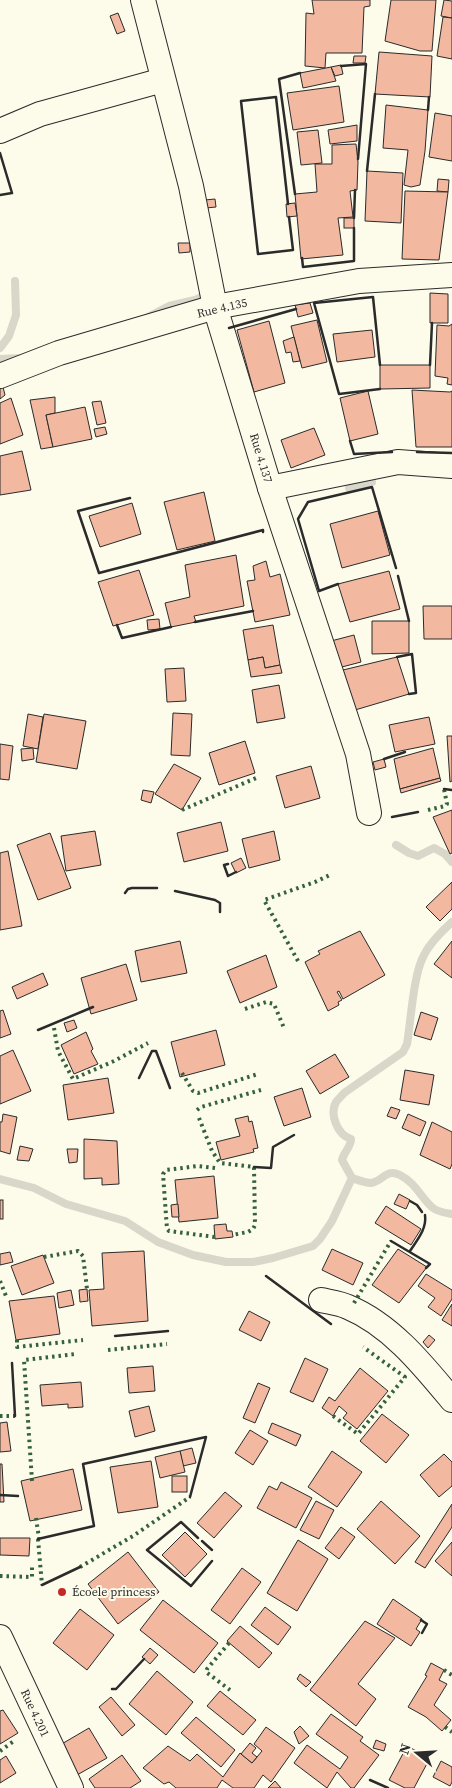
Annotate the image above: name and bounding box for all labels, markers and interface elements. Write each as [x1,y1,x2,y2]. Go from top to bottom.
street label: Rue 4.135 [195,294,249,322]
street label: Rue 4.137 [246,431,276,485]
place label: Écoele princess [72,1584,156,1600]
marker: Écoele princess [56,1586,68,1598]
street label: Rue 4.201 [17,1686,53,1740]
north arrow [392,1728,442,1778]
text: N [394,1741,416,1757]

